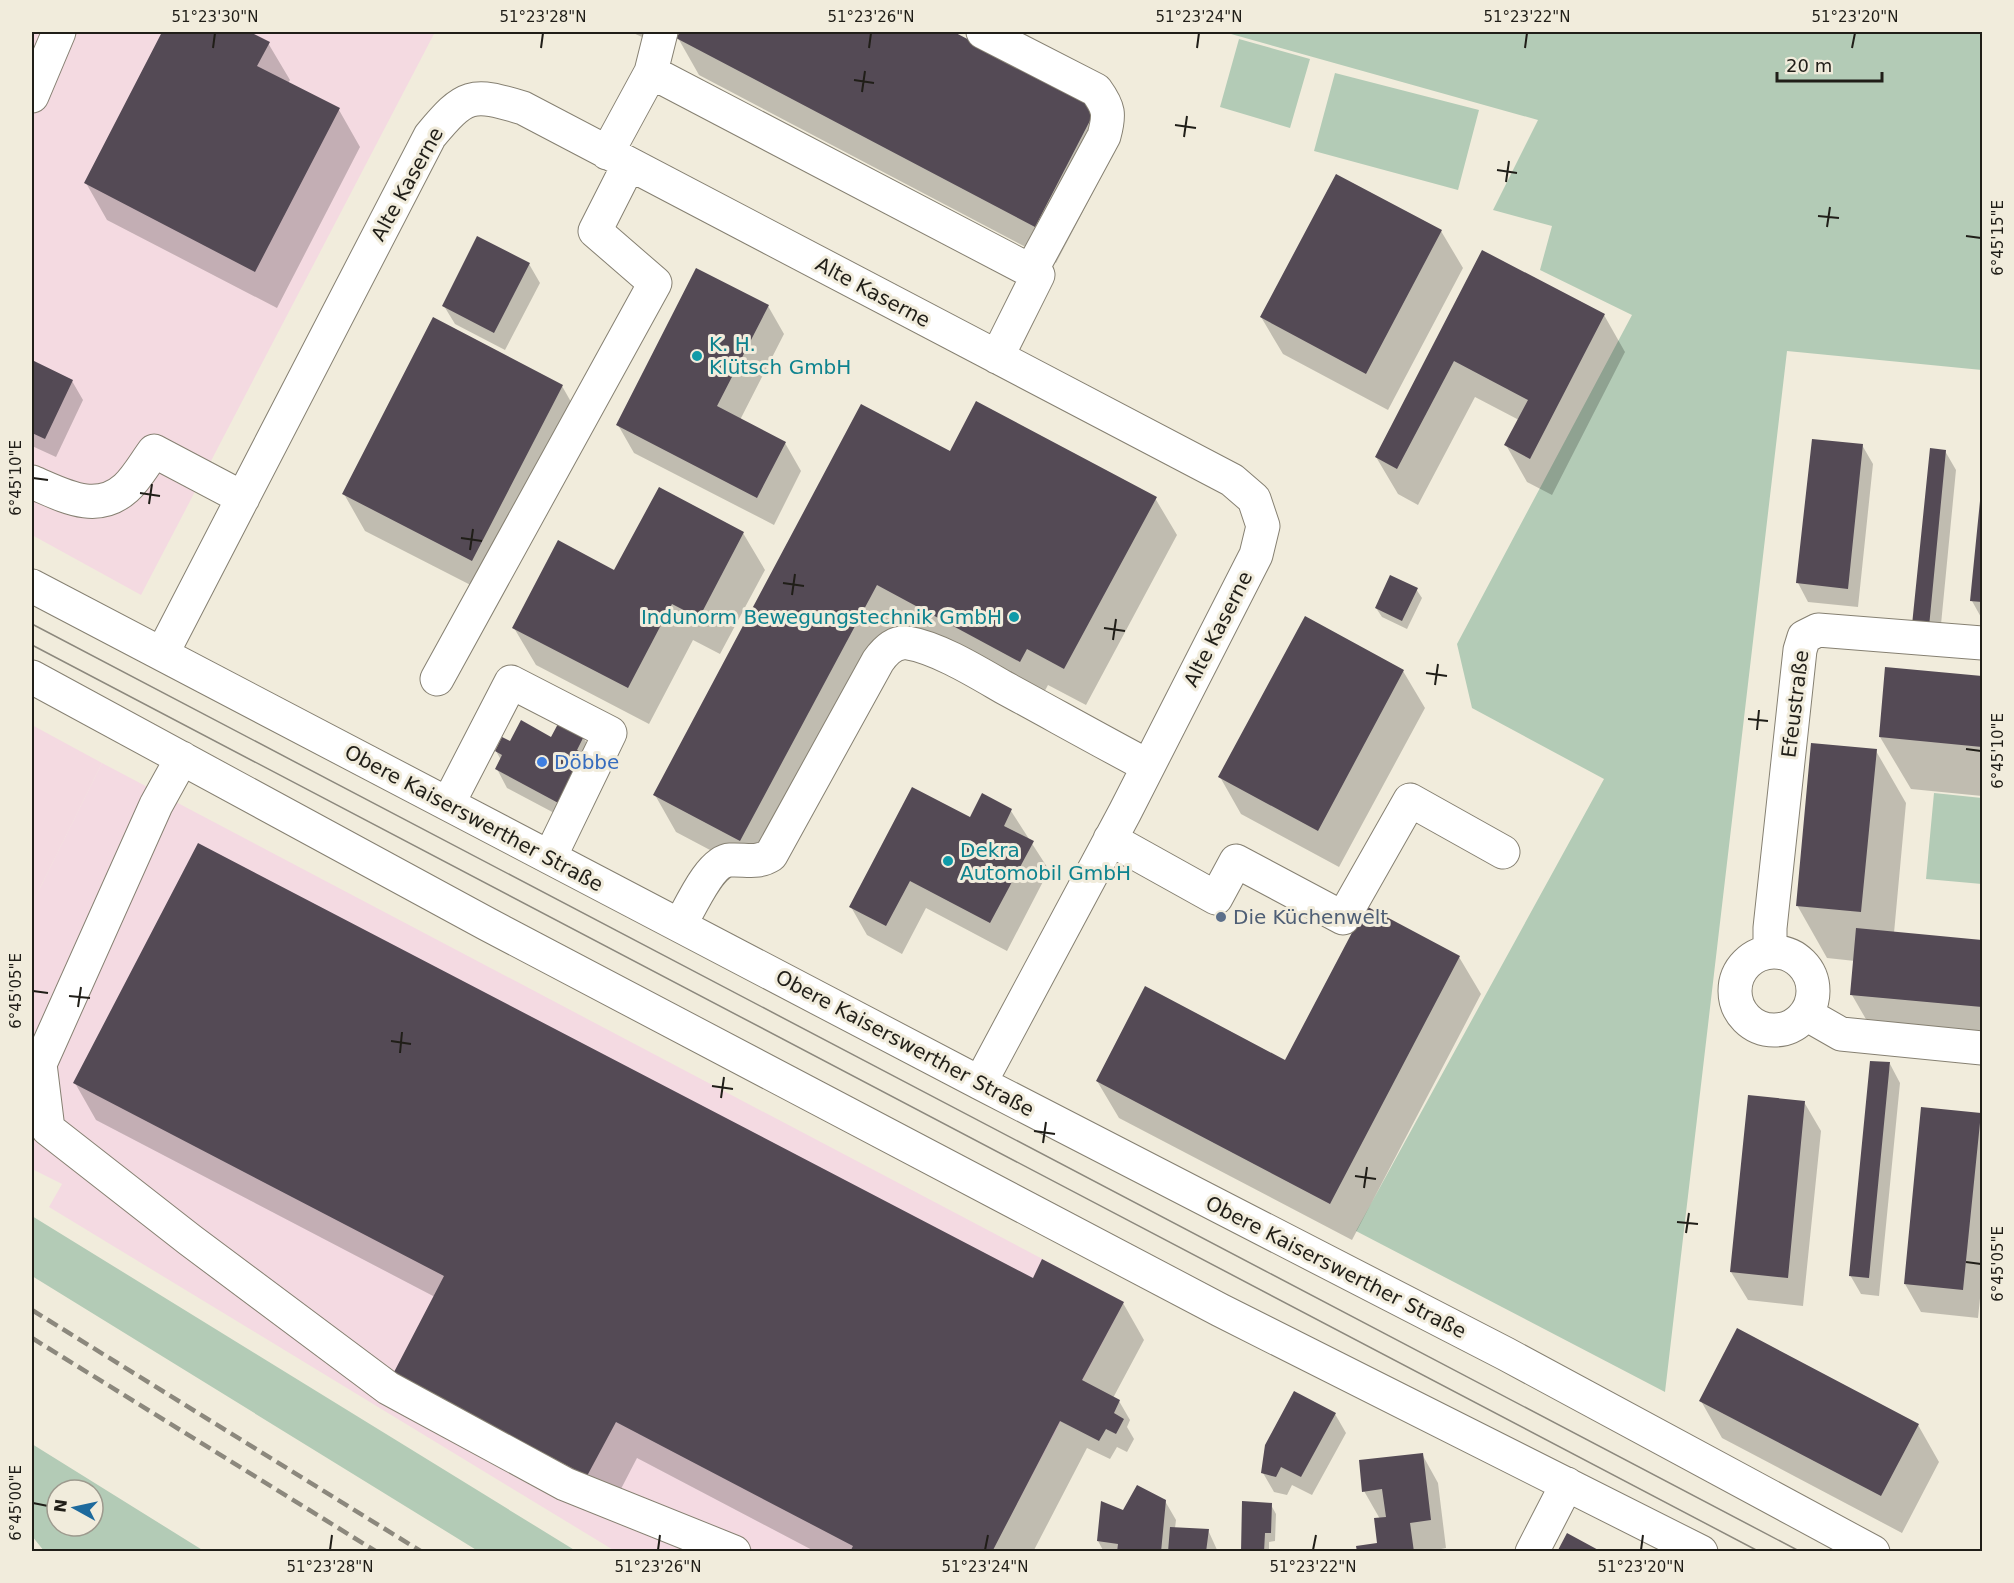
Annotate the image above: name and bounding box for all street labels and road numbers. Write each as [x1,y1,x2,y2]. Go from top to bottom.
street label: Alte Kaserne [366,123,448,245]
street label: Alte Kaserne [812,252,934,332]
street label: Alte Kaserne [1179,567,1257,691]
street label: Efeustraße [1776,649,1814,759]
street label: Obere Kaiserswerther Straße [341,739,607,897]
street label: Obere Kaiserswerther Straße [772,964,1038,1122]
street label: Obere Kaiserswerther Straße [1202,1191,1470,1343]

